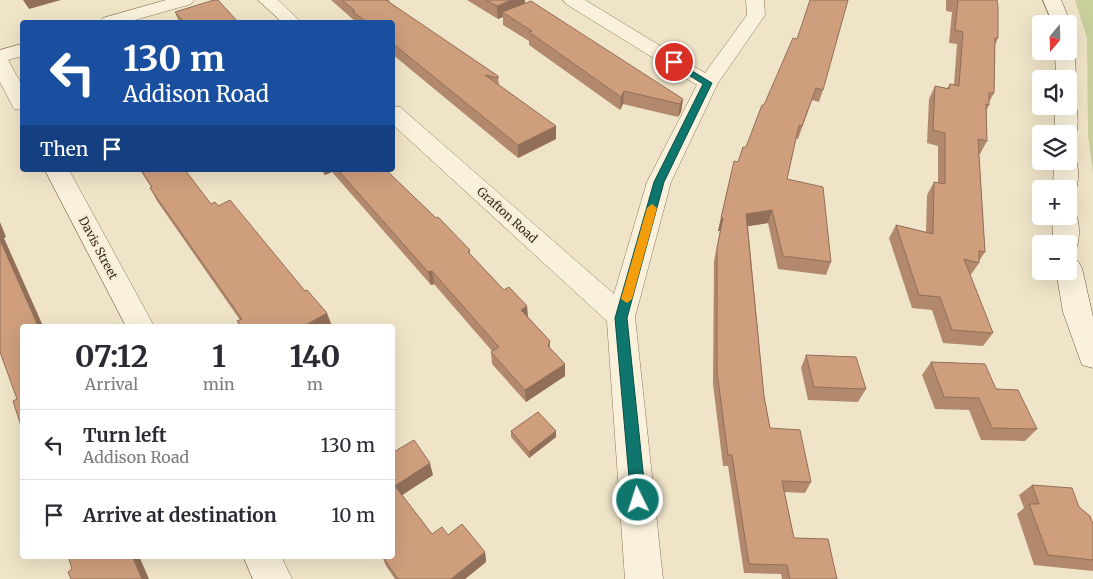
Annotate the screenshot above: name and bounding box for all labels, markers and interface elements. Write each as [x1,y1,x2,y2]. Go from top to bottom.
north arrow [1032,15,1078,60]
map controls [1032,15,1077,280]
text: 130 m [123,37,225,81]
icon: left [40,40,105,105]
pin [653,41,695,83]
icon: arrive [660,48,688,76]
button: sound [1032,70,1077,115]
text: Addison Road [123,80,269,108]
button: layers [1032,125,1077,170]
icon: arrive [98,135,126,163]
text: Then [40,137,88,161]
button: + [1032,180,1077,225]
street label: Grafton Road [474,184,541,246]
street label: Davis Street [76,214,121,282]
button: − [1032,235,1077,280]
text: 07:12 [75,337,148,375]
text: 1 [212,337,226,375]
text: 140 [289,337,340,375]
text: Arrival [85,374,138,394]
text: min [203,374,235,394]
text: m [307,374,323,394]
text: Turn left [83,423,167,447]
icon: left [40,431,68,459]
text: 130 m [321,433,375,457]
text: Addison Road [83,447,189,467]
position arrow [611,473,663,525]
icon: arrive [40,501,68,529]
text: Arrive at destination [83,503,277,527]
text: 10 m [332,503,375,527]

